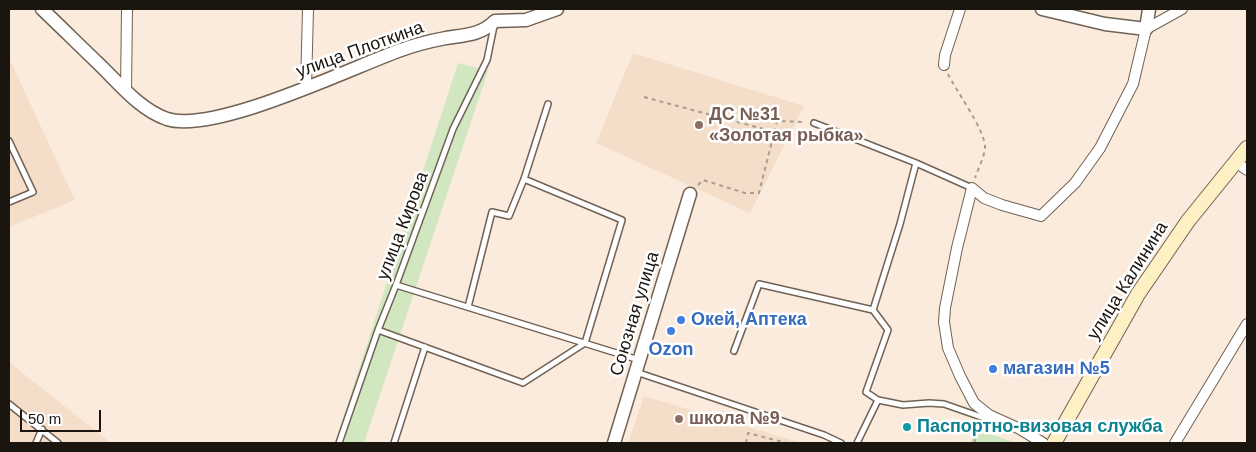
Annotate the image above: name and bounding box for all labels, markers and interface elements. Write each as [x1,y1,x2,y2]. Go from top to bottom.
street label: улица Плоткина [293,17,427,83]
place label: ДС №31 «Золотая рыбка» [709,104,863,146]
marker: ДС №31 «Золотая рыбка» [693,119,705,131]
street label: улица Кирова [372,169,434,283]
street label: улица Калинина [1083,218,1173,344]
street label: Союзная улица [606,249,664,379]
place label: Окей, Аптека [691,309,807,331]
marker: Окей, Аптека [675,314,687,326]
marker: Ozon [665,325,677,337]
place label: Ozon [649,339,693,361]
place label: магазин №5 [1003,358,1110,380]
marker: магазин №5 [987,363,999,375]
scale bar [22,400,104,432]
place label: школа №9 [689,408,780,430]
text: 50 m [28,410,61,427]
marker: школа №9 [673,413,685,425]
place label: Паспортно-визовая служба [917,416,1163,438]
marker: Паспортно-визовая служба [901,421,913,433]

